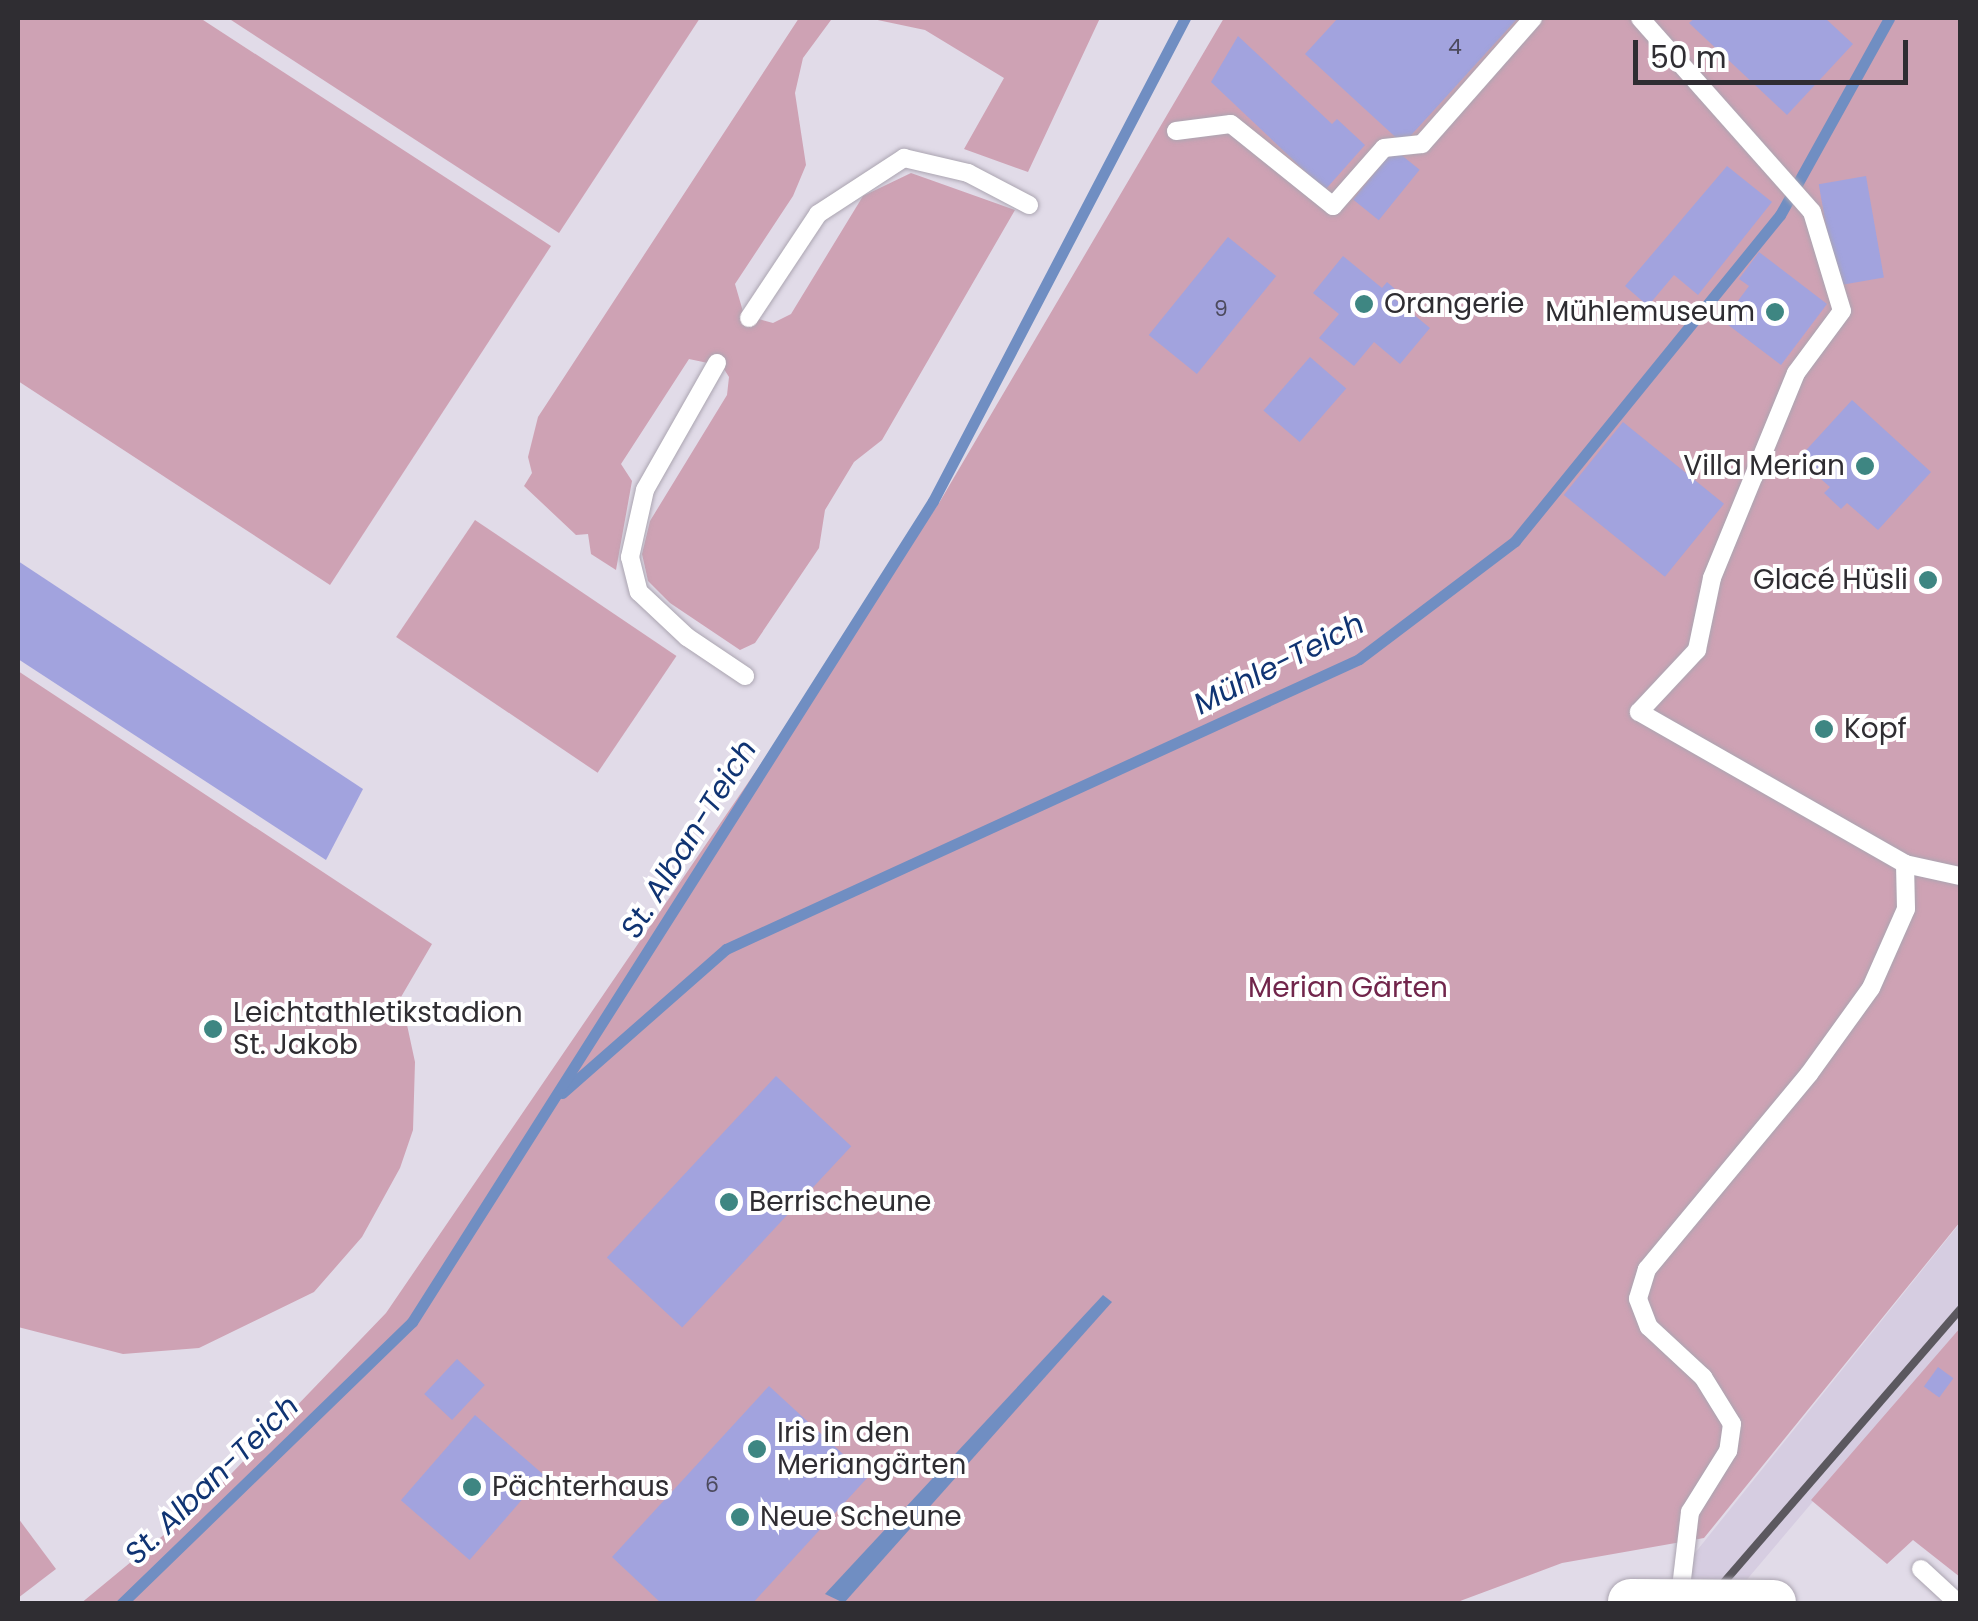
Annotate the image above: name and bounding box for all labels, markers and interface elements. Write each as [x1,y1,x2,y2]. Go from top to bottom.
scale bar [1638,20,1913,82]
house number: 4 [1448,34,1462,60]
text: 50 m [1650,36,1727,79]
place label: Orangerie [1384,287,1524,321]
marker: Orangerie [1353,293,1375,315]
place label: Mühlemuseum [1545,295,1755,329]
house number: 9 [1214,296,1228,322]
marker: Mühlemuseum [1764,301,1786,323]
place label: Villa Merian [1683,449,1845,483]
marker: Villa Merian [1854,455,1876,477]
place label: Glacé Hüsli [1753,563,1908,597]
marker: Glacé Hüsli [1917,569,1939,591]
water label: Mühle-Teich [1188,606,1370,722]
place label: Kopf [1844,712,1907,746]
marker: Kopf [1813,718,1835,740]
water label: St. Alban-Teich [614,733,764,945]
park label: Merian Gärten [1248,971,1448,1005]
place label: Leichtathletikstadion St. Jakob [233,996,523,1062]
marker: Leichtathletikstadion St. Jakob [202,1018,224,1040]
place label: Berrischeune [749,1185,931,1219]
marker: Berrischeune [718,1191,740,1213]
water label: St. Alban-Teich [118,1388,306,1572]
place label: Iris in den Meriangärten [777,1416,966,1482]
marker: Iris in den Meriangärten [746,1438,768,1460]
place label: Pächterhaus [492,1470,669,1504]
house number: 6 [705,1472,719,1498]
marker: Pächterhaus [461,1476,483,1498]
place label: Neue Scheune [760,1500,962,1534]
marker: Neue Scheune [729,1506,751,1528]

